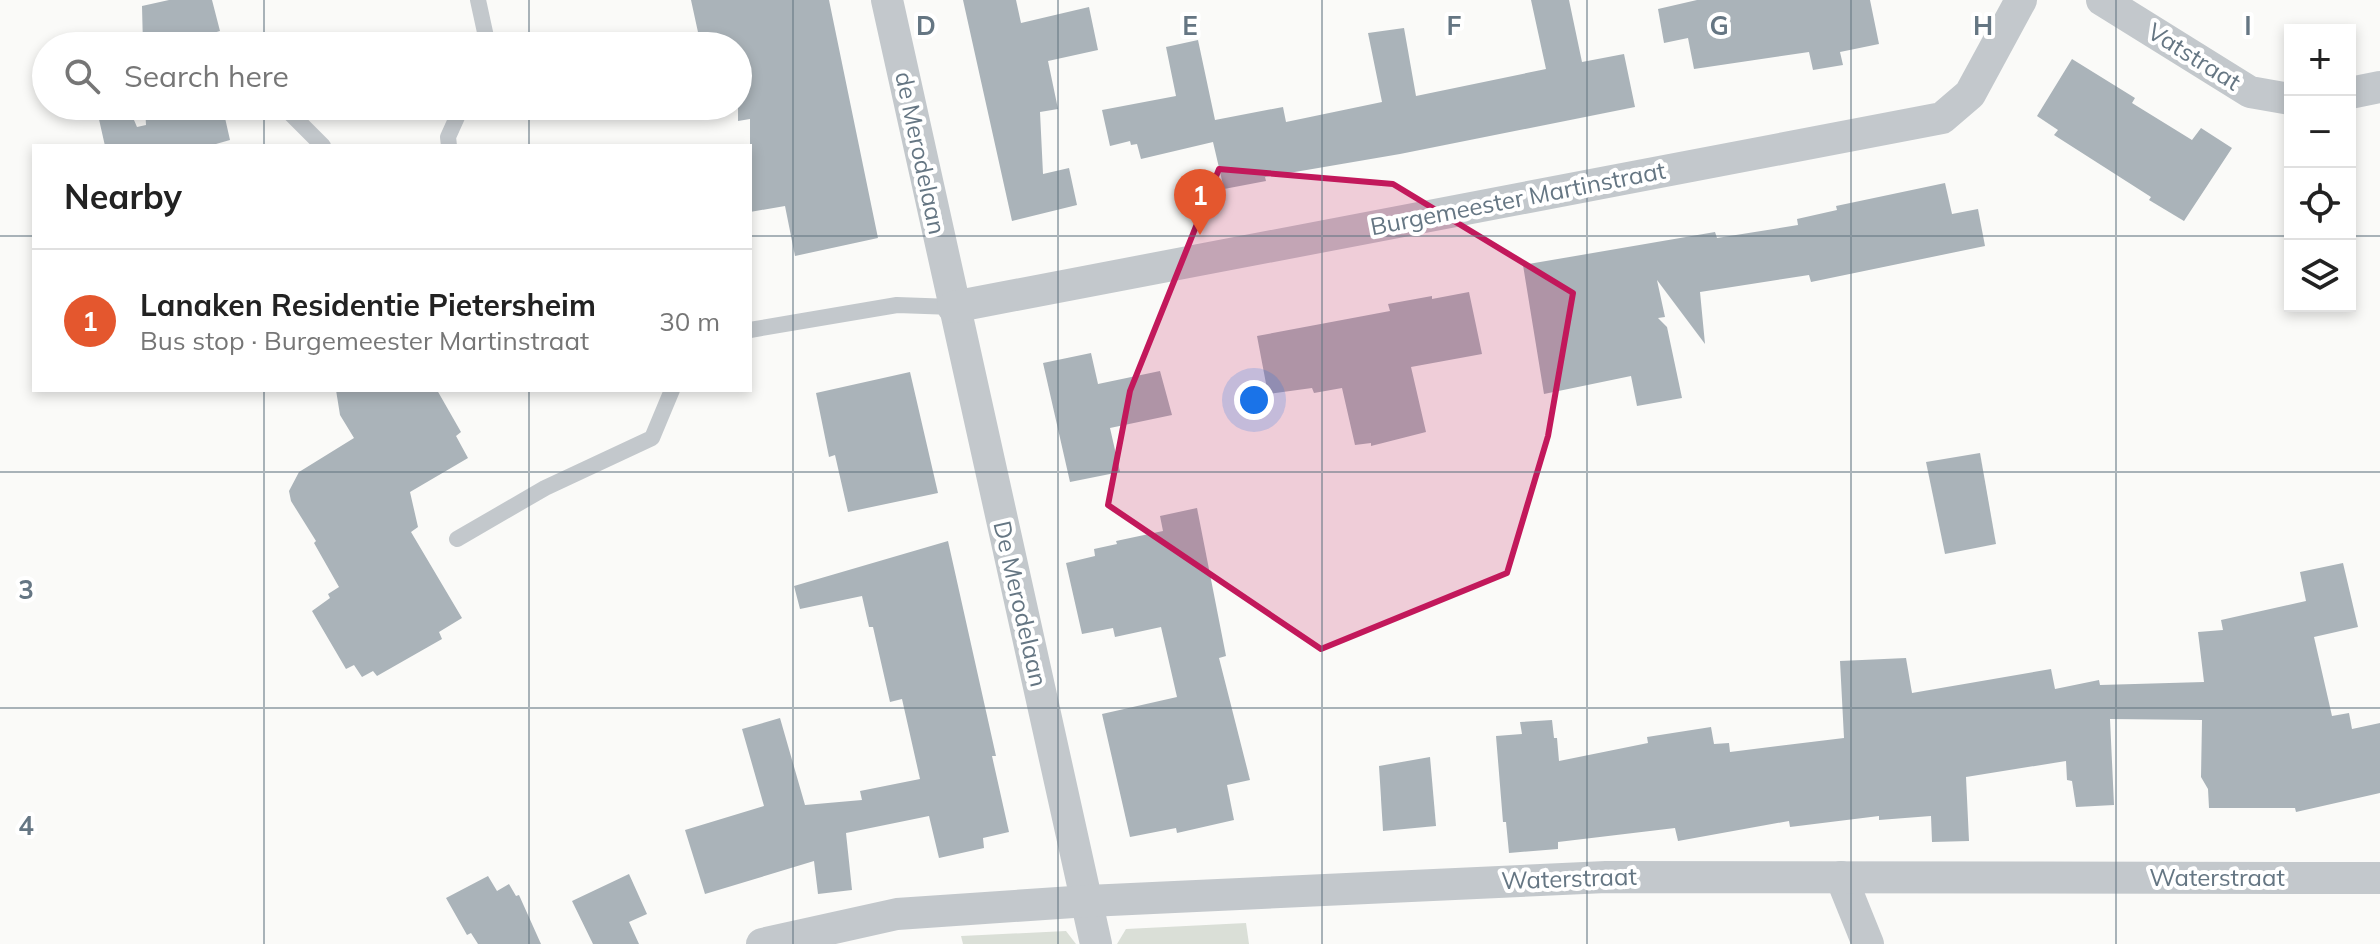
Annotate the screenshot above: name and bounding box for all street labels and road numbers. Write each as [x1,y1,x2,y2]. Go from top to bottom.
street label: Vatstraat [2142,16,2247,96]
street label: de Merodelaan [889,69,953,237]
street label: Burgemeester Martinstraat [1368,155,1668,241]
street label: De Merodelaan [987,518,1055,690]
street label: Waterstraat [1501,861,1637,895]
street label: Waterstraat [2149,862,2285,892]

